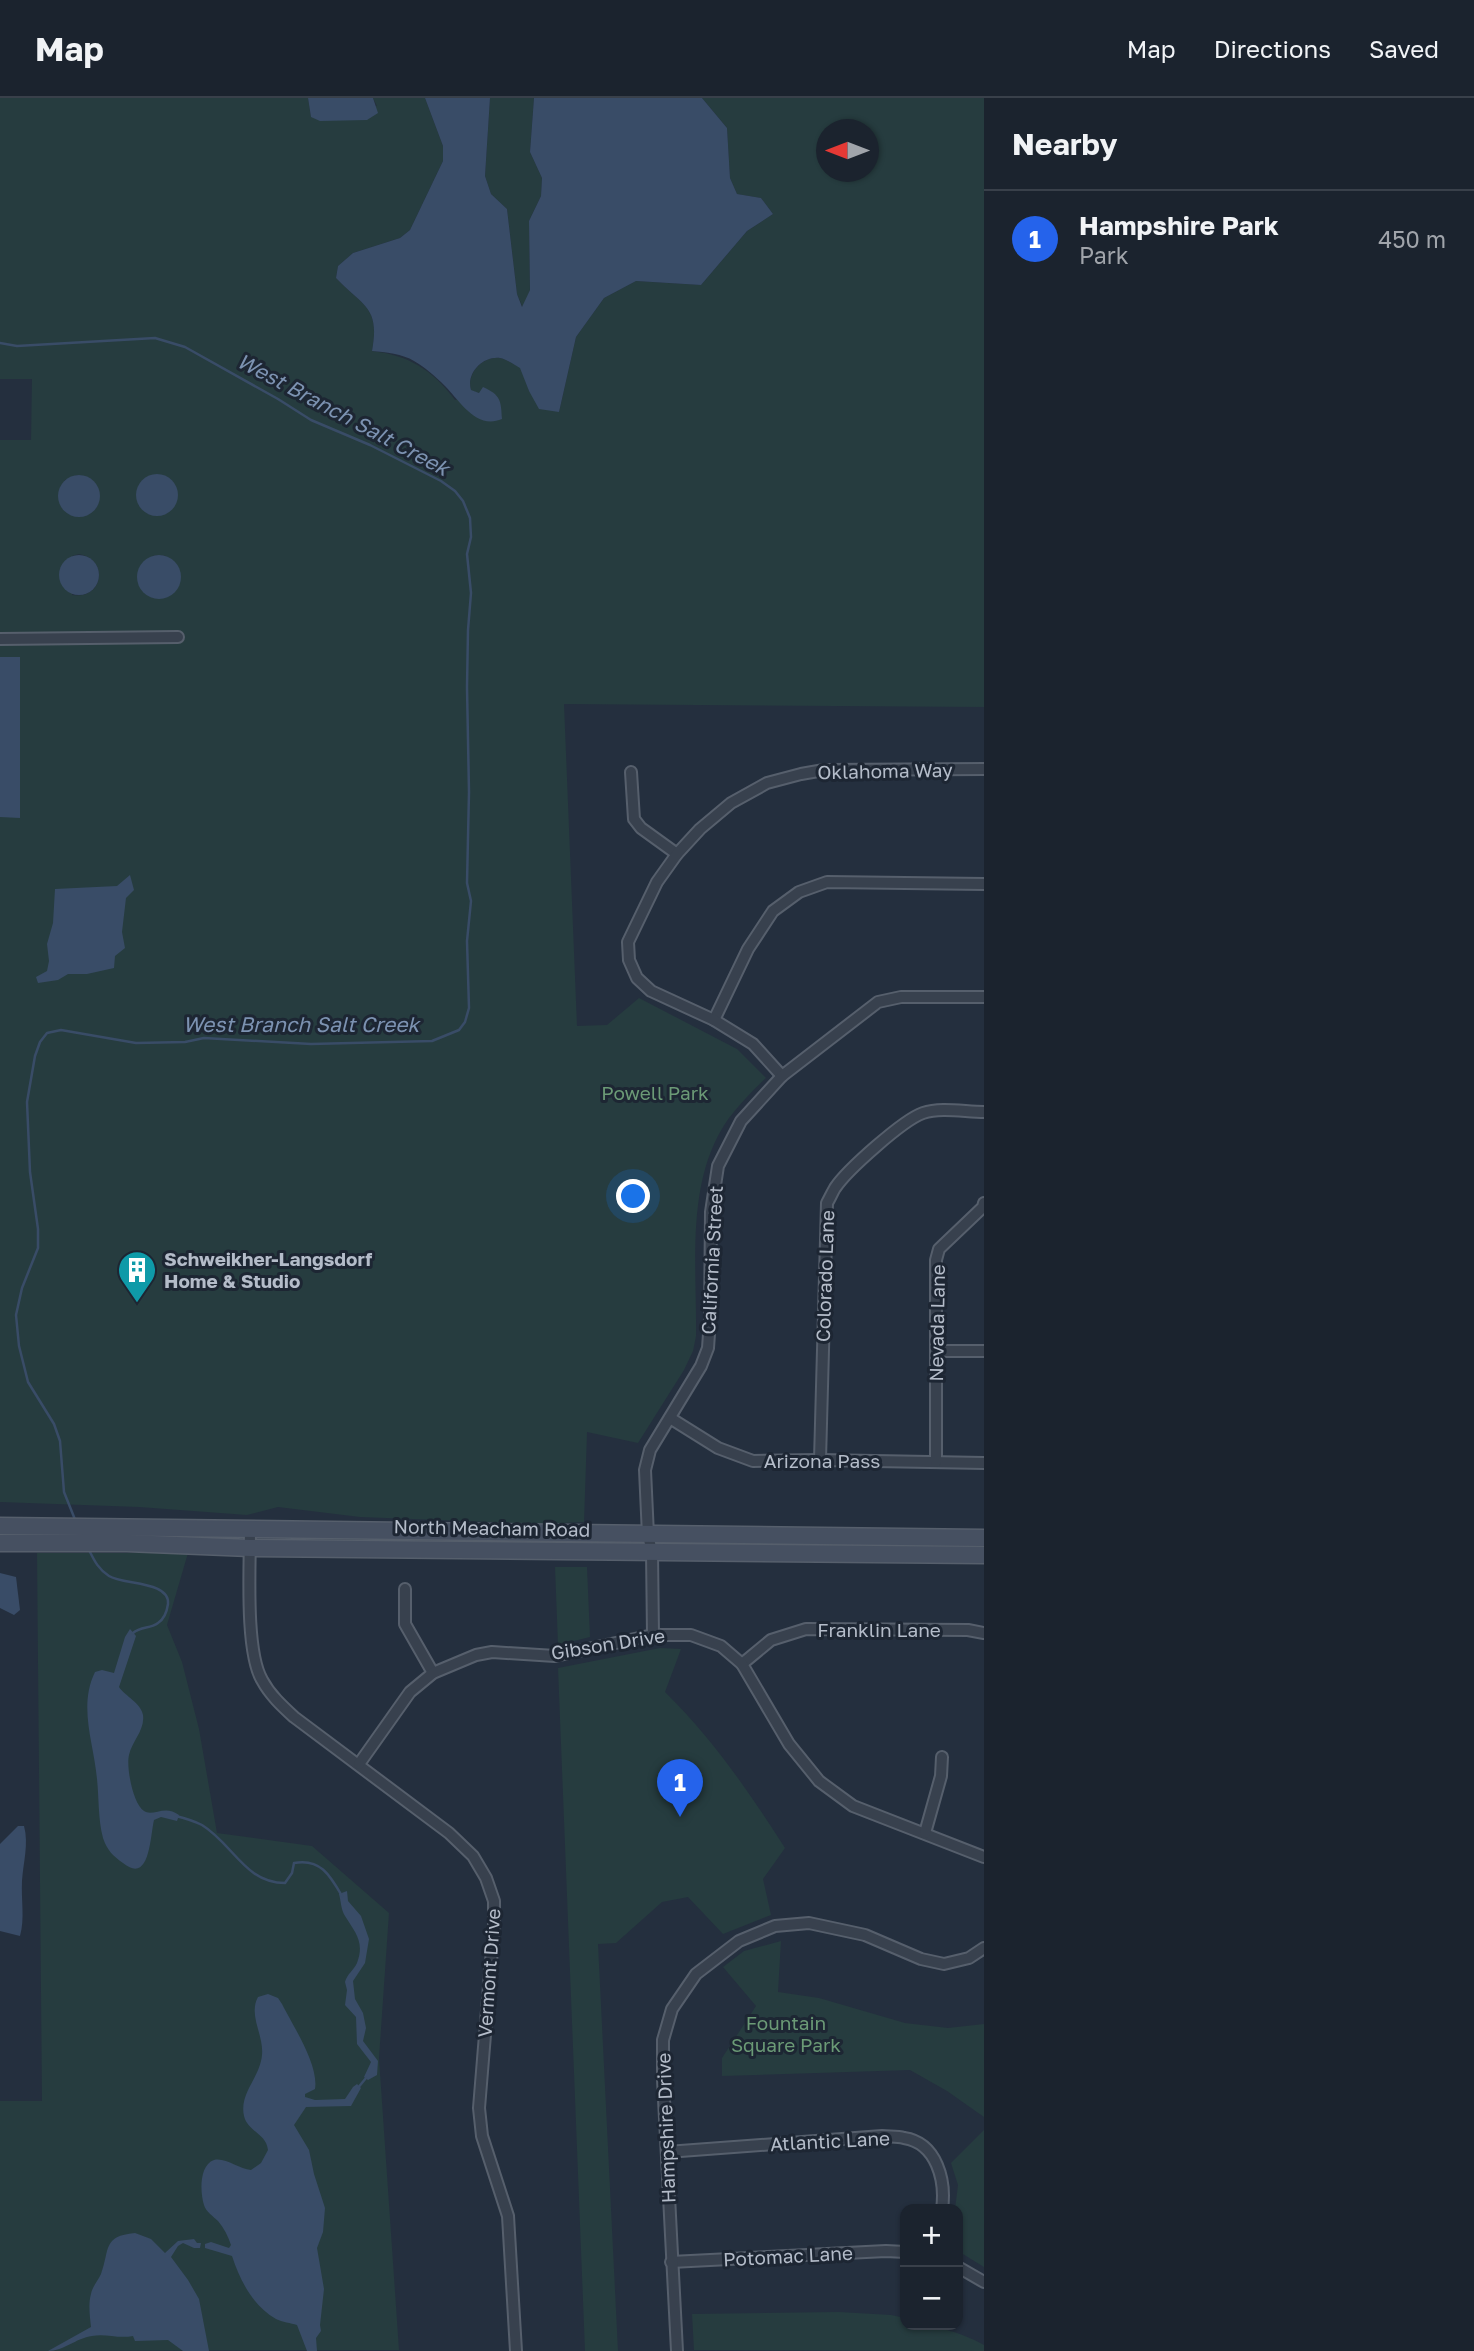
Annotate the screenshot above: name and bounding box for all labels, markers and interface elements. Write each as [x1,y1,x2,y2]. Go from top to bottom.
text: Map [35,29,104,68]
text: Map [1127,34,1176,63]
text: Directions [1214,34,1331,63]
text: Saved [1369,34,1439,63]
north arrow [816,119,879,182]
text: Nearby [1012,126,1117,162]
text: Hampshire Park [1079,210,1279,241]
text: 1 [1029,225,1041,253]
text: 450 m [1378,225,1446,253]
text: Park [1079,241,1129,269]
water label: West Branch Salt Creek [233,347,456,482]
street label: Oklahoma Way [817,758,953,783]
water label: West Branch Salt Creek [183,1011,421,1037]
park label: Powell Park [601,1081,709,1104]
your location [616,1179,650,1213]
street label: California Street [696,1185,727,1335]
street label: Colorado Lane [811,1210,838,1342]
place label: Schweikher-Langsdorf Home & Studio [164,1247,372,1292]
building icon: Schweikher-Langsdorf Home & Studio [116,1249,158,1304]
street label: Nevada Lane [924,1264,949,1382]
street label: Arizona Pass [764,1449,880,1472]
street label: North Meacham Road [393,1514,591,1541]
street label: Franklin Lane [817,1618,941,1641]
street label: Gibson Drive [549,1623,667,1664]
pin: 1 [657,1759,703,1817]
street label: Vermont Drive [473,1908,504,2038]
park label: Fountain Square Park [731,2011,841,2056]
street label: Hampshire Drive [651,2052,680,2204]
street label: Atlantic Lane [769,2126,891,2155]
map controls [900,2204,963,2330]
button: + [900,2204,963,2267]
street label: Potomac Lane [723,2241,853,2270]
button: − [900,2267,963,2330]

